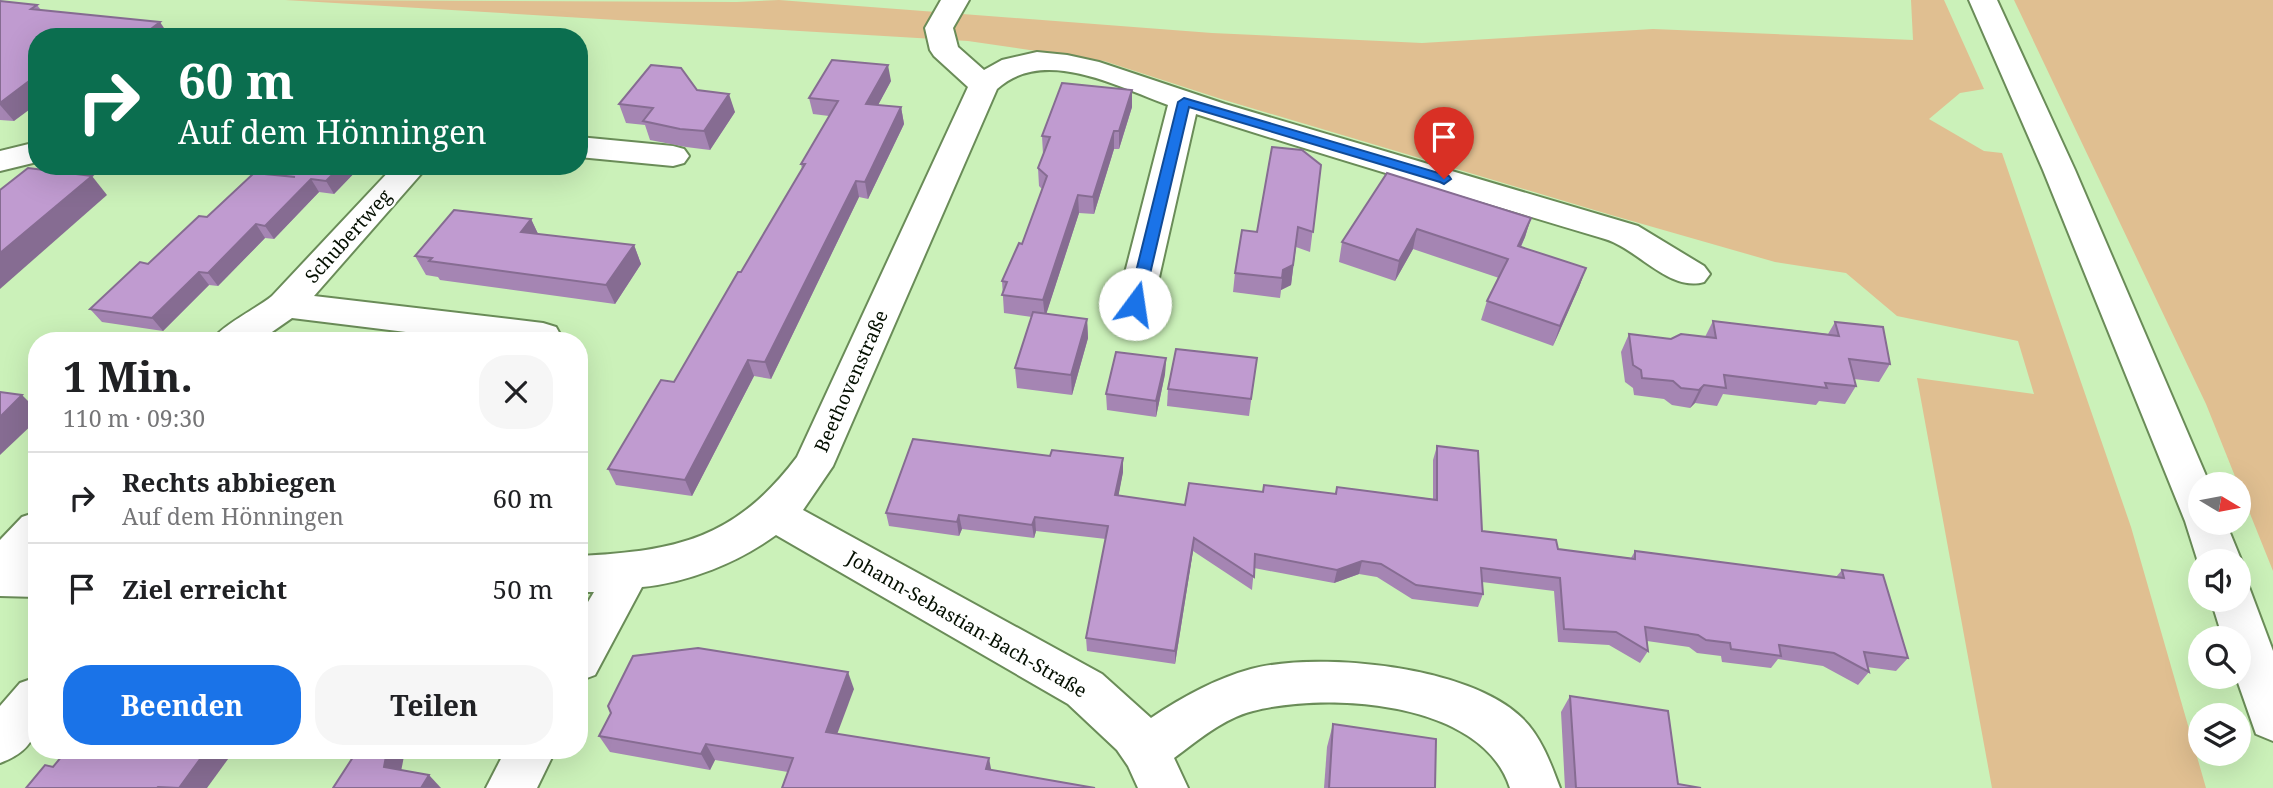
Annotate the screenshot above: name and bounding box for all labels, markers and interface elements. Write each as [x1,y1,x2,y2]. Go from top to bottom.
text: 60 m [178,47,294,113]
icon: right [63,56,154,147]
pin [1414,107,1474,179]
text: Auf dem Hönningen [178,110,487,153]
icon: arrive [1425,118,1463,156]
street label: Schubertweg [299,183,397,289]
position arrow [1098,267,1172,341]
street label: Beethovenstraße [808,306,894,456]
text: 1 Min. [63,347,193,404]
button: close [479,355,553,429]
text: 110 m · 09:30 [63,402,205,434]
text: Rechts abbiegen [122,464,336,500]
north arrow [2188,472,2250,536]
map controls [2188,472,2251,766]
icon: right [63,479,101,517]
text: 60 m [493,480,553,516]
text: Auf dem Hönningen [122,500,344,532]
street label: Johann-Sebastian-Bach-Straße [841,544,1092,704]
button: sound [2188,549,2251,612]
icon: arrive [63,570,101,608]
text: Ziel erreicht [122,571,287,607]
text: 50 m [493,571,553,607]
button: search [2188,626,2251,689]
button: Beenden [63,665,301,745]
button: Teilen [315,665,553,745]
button: layers [2188,703,2251,766]

